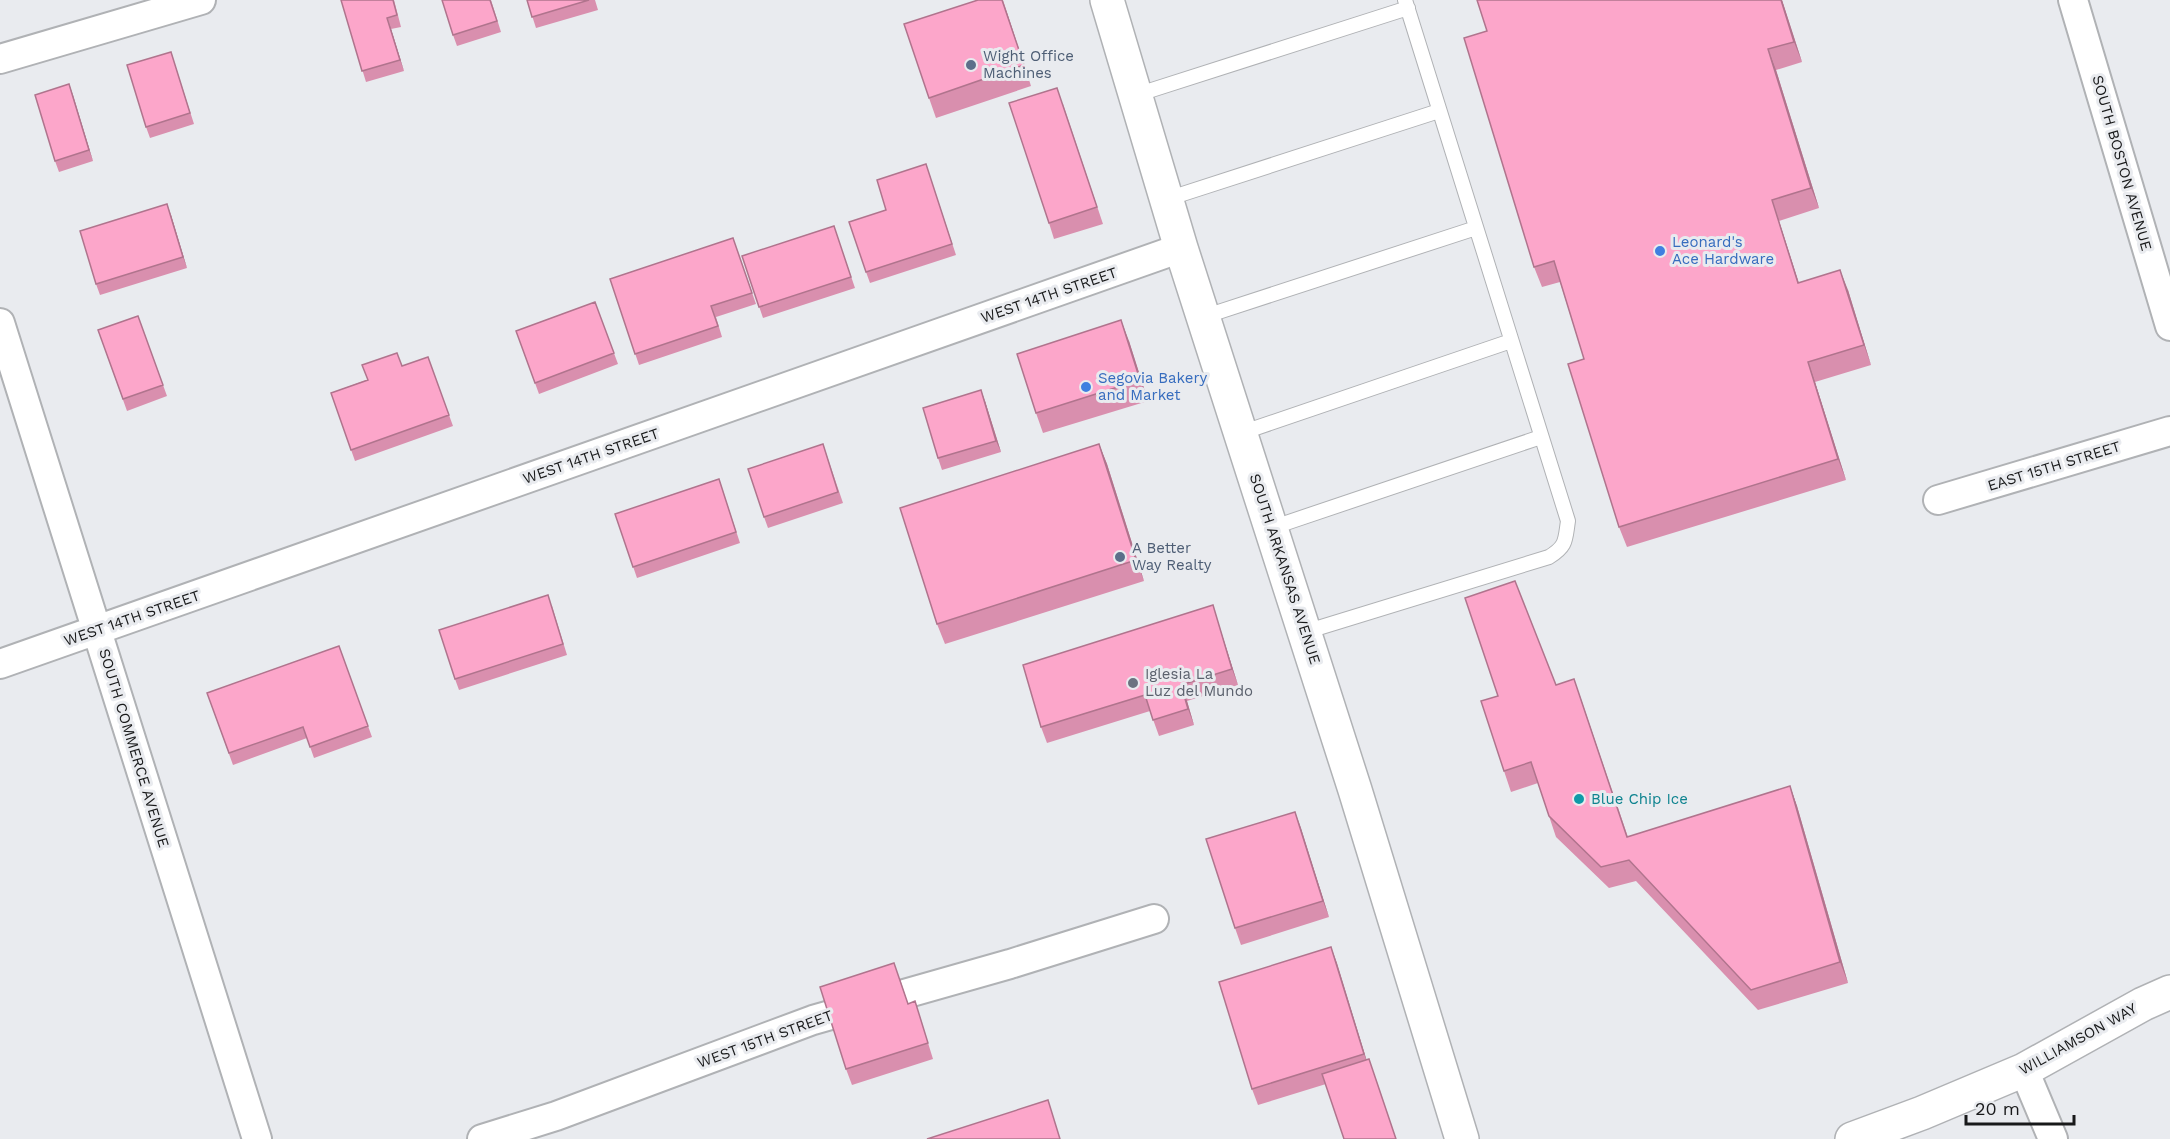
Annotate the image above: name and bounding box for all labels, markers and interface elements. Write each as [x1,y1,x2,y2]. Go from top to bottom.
place label: Wight Office Machines [983,47,1074,82]
marker: Wight Office Machines [964,58,978,72]
street label: SOUTH BOSTON AVENUE [2088,73,2156,253]
place label: Leonard's Ace Hardware [1672,233,1774,268]
marker: Leonard's Ace Hardware [1653,244,1667,258]
street label: WEST 14TH STREET [979,263,1119,327]
place label: Segovia Bakery and Market [1098,369,1208,404]
marker: Segovia Bakery and Market [1079,380,1093,394]
street label: WEST 14TH STREET [521,424,661,488]
street label: EAST 15TH STREET [1985,437,2123,495]
street label: SOUTH ARKANSAS AVENUE [1246,471,1324,667]
place label: A Better Way Realty [1132,539,1212,574]
marker: A Better Way Realty [1113,550,1127,564]
street label: WEST 14TH STREET [62,586,202,650]
street label: SOUTH COMMERCE AVENUE [95,646,173,850]
place label: Iglesia La Luz del Mundo [1145,665,1253,700]
marker: Iglesia La Luz del Mundo [1126,676,1140,690]
place label: Blue Chip Ice [1591,790,1688,808]
marker: Blue Chip Ice [1572,792,1586,806]
street label: WILLIAMSON WAY [2016,999,2140,1079]
street label: WEST 15TH STREET [695,1006,835,1072]
scale bar [1966,1088,2074,1126]
text: 20 m [1975,1098,2020,1119]

